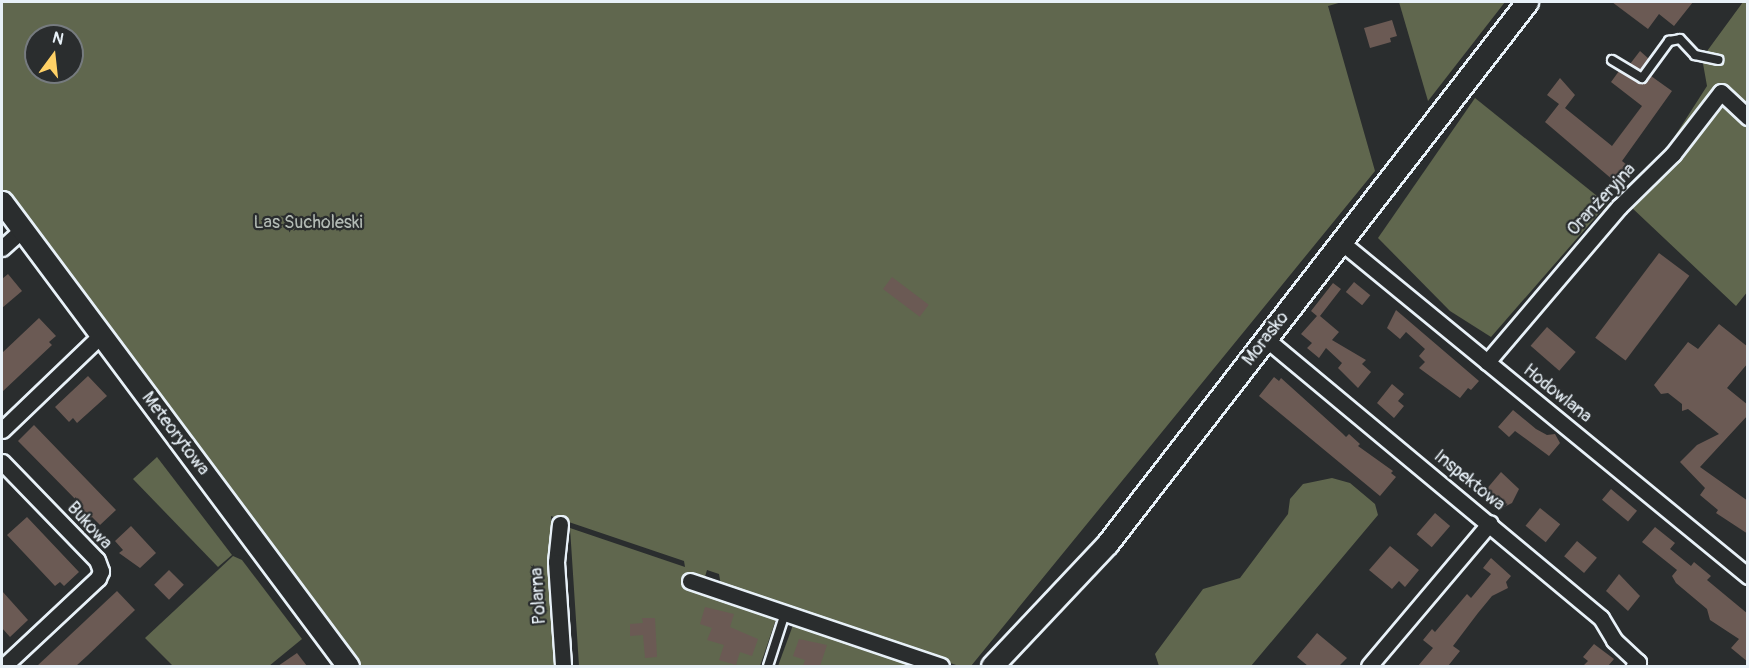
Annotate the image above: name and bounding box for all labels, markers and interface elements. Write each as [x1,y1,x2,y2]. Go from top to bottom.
north arrow [24,24,84,84]
text: N [50,27,66,50]
street label: Oranżeryjna [1563,159,1641,241]
park label: Las Sucholeski [253,212,363,234]
street label: Morasko [1238,308,1294,370]
street label: Hodowlana [1518,360,1596,428]
street label: Meteorytowa [137,388,213,480]
street label: Inspektowa [1429,446,1509,516]
street label: Bukowa [62,498,116,554]
street label: Polarna [527,567,551,625]

